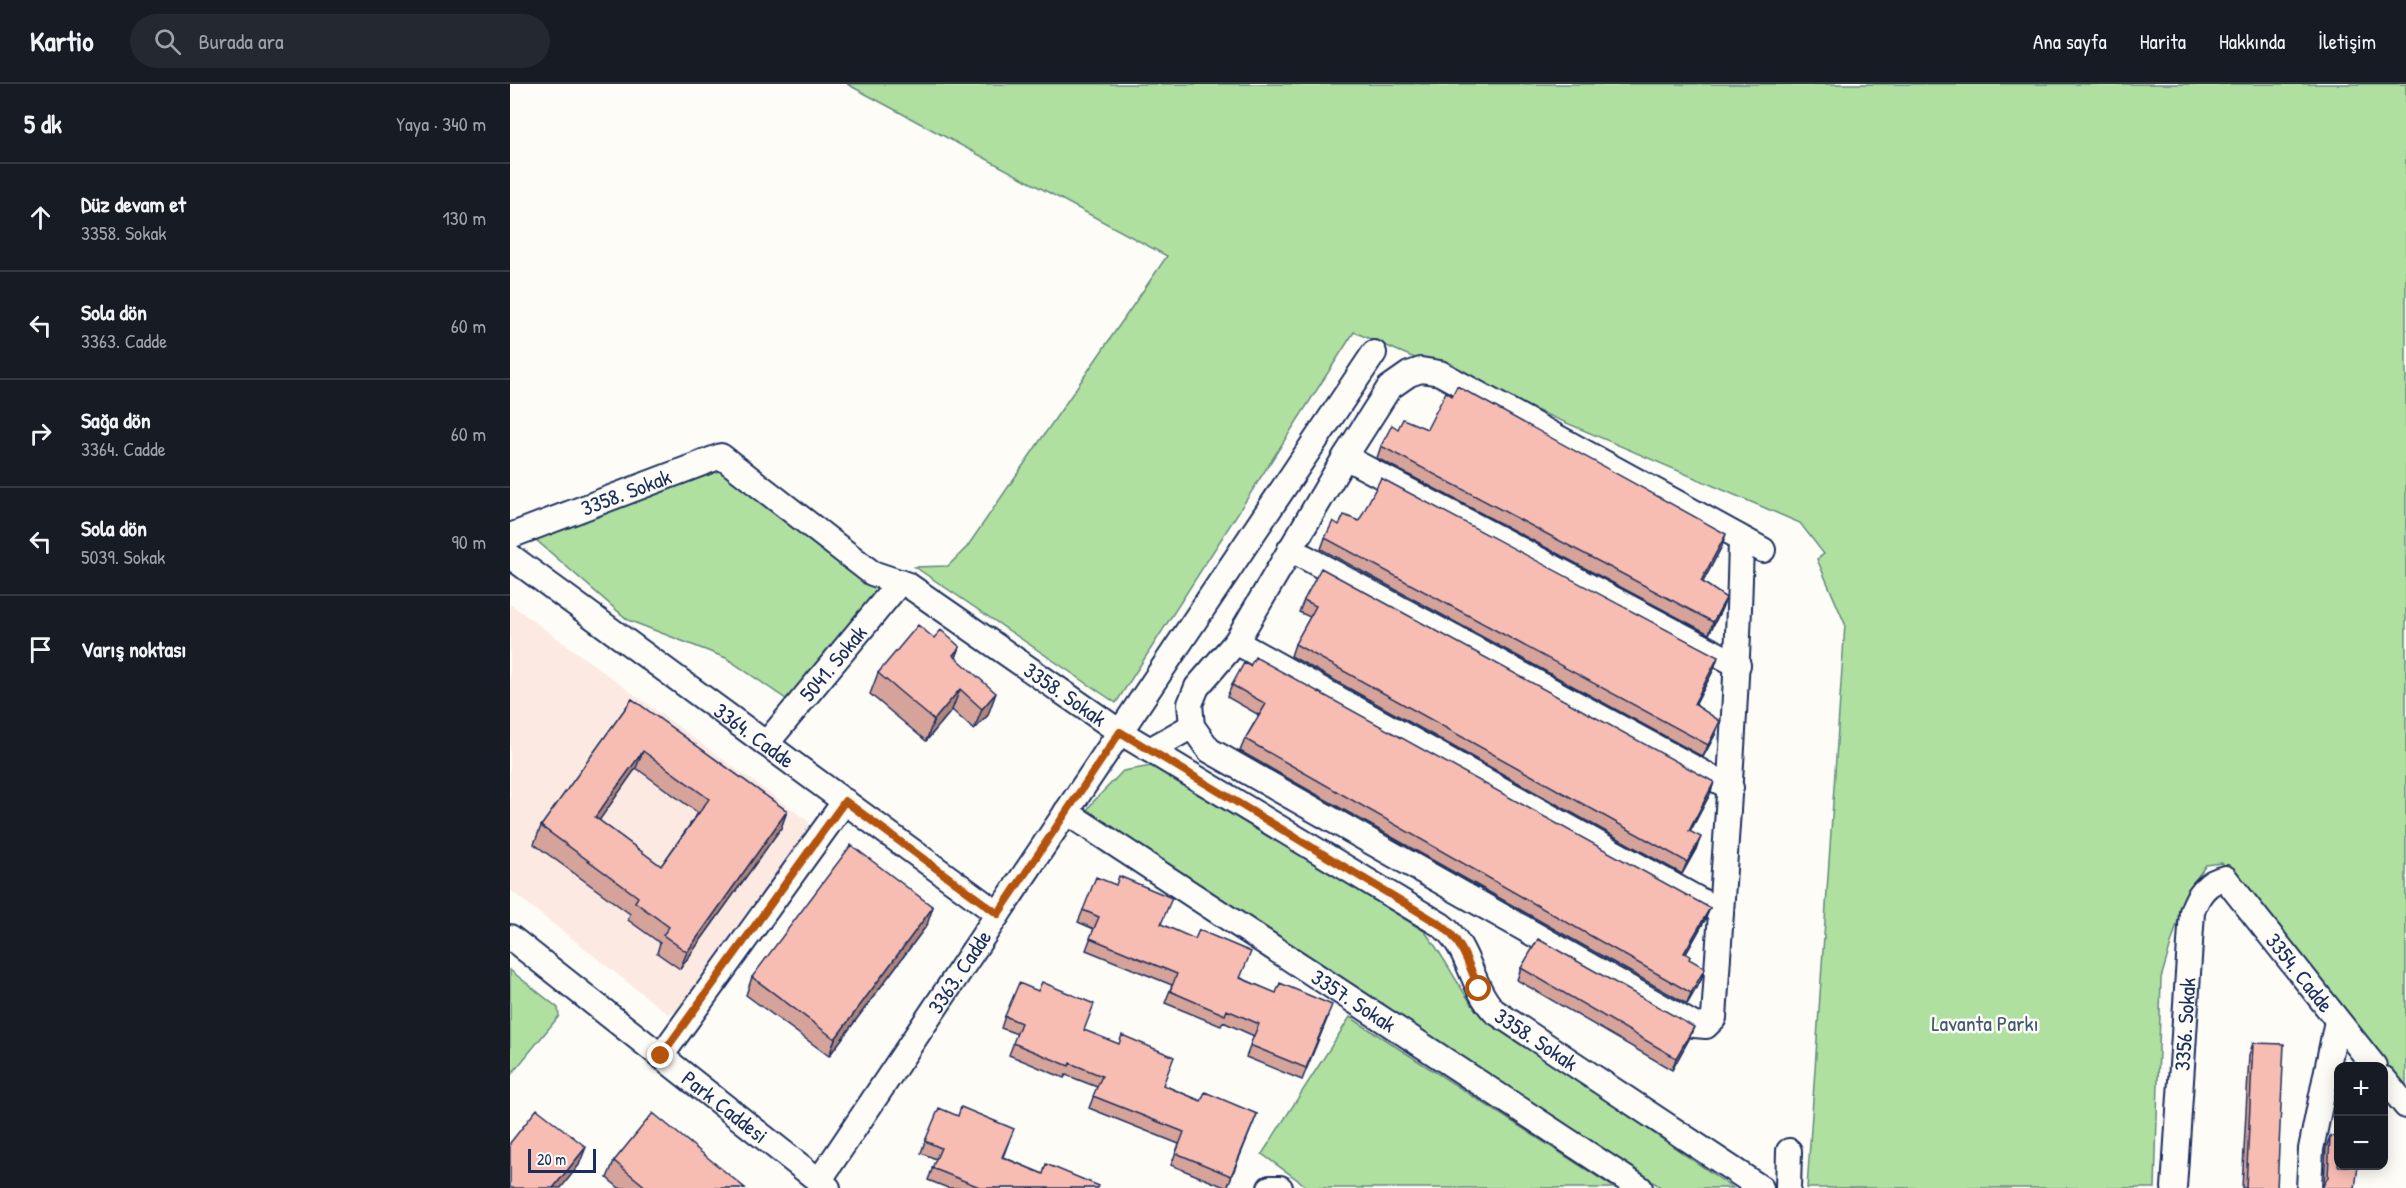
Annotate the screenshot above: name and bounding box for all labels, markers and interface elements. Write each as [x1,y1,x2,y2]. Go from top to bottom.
search box [130,14,550,68]
text: Kartio [30,22,94,60]
icon: search [151,25,184,58]
text: Burada ara [199,26,284,56]
text: Ana sayfa [2033,27,2107,56]
text: Harita [2140,27,2186,56]
text: Hakkında [2219,27,2285,56]
text: İletişim [2318,27,2376,56]
text: 5 dk [24,106,62,141]
text: Yaya · 340 m [396,110,486,137]
text: Düz devam et [81,189,186,219]
icon: ahead [24,201,57,234]
text: 130 m [443,204,486,231]
text: 3358. Sokak [81,219,167,246]
text: Sola dön [81,297,147,327]
icon: left [24,309,57,342]
text: 60 m [451,312,486,339]
text: 3363. Cadde [81,327,167,354]
text: Sağa dön [81,405,151,435]
icon: right [24,417,57,450]
text: 60 m [451,420,486,447]
text: 3364. Cadde [81,435,166,462]
street label: 3358. Sokak [577,461,675,523]
text: Sola dön [81,513,147,543]
icon: left [24,525,57,558]
text: 90 m [452,528,486,555]
text: 5039. Sokak [81,543,165,570]
street label: 5041. Sokak [792,618,874,708]
icon: arrive [24,633,57,666]
text: Varış noktası [81,634,186,664]
street label: 3358. Sokak [1018,655,1113,733]
street label: 3364. Cadde [708,696,801,775]
street label: 3363. Cadde [920,924,998,1019]
street label: 3354. Cadde [2259,926,2341,1019]
street label: 3357. Sokak [1306,962,1402,1039]
route start [1465,975,1491,1001]
street label: 3356. Sokak [2167,977,2203,1072]
street label: 3358. Sokak [1489,1001,1584,1078]
park label: Lavanta Parkı [1931,1008,2039,1038]
route end [647,1042,673,1068]
map controls [2334,1062,2388,1170]
button: + [2334,1062,2388,1116]
street label: Park Caddesi [676,1063,774,1150]
button: − [2334,1116,2388,1170]
scale bar [528,1146,596,1174]
text: 20 m [537,1148,566,1170]

